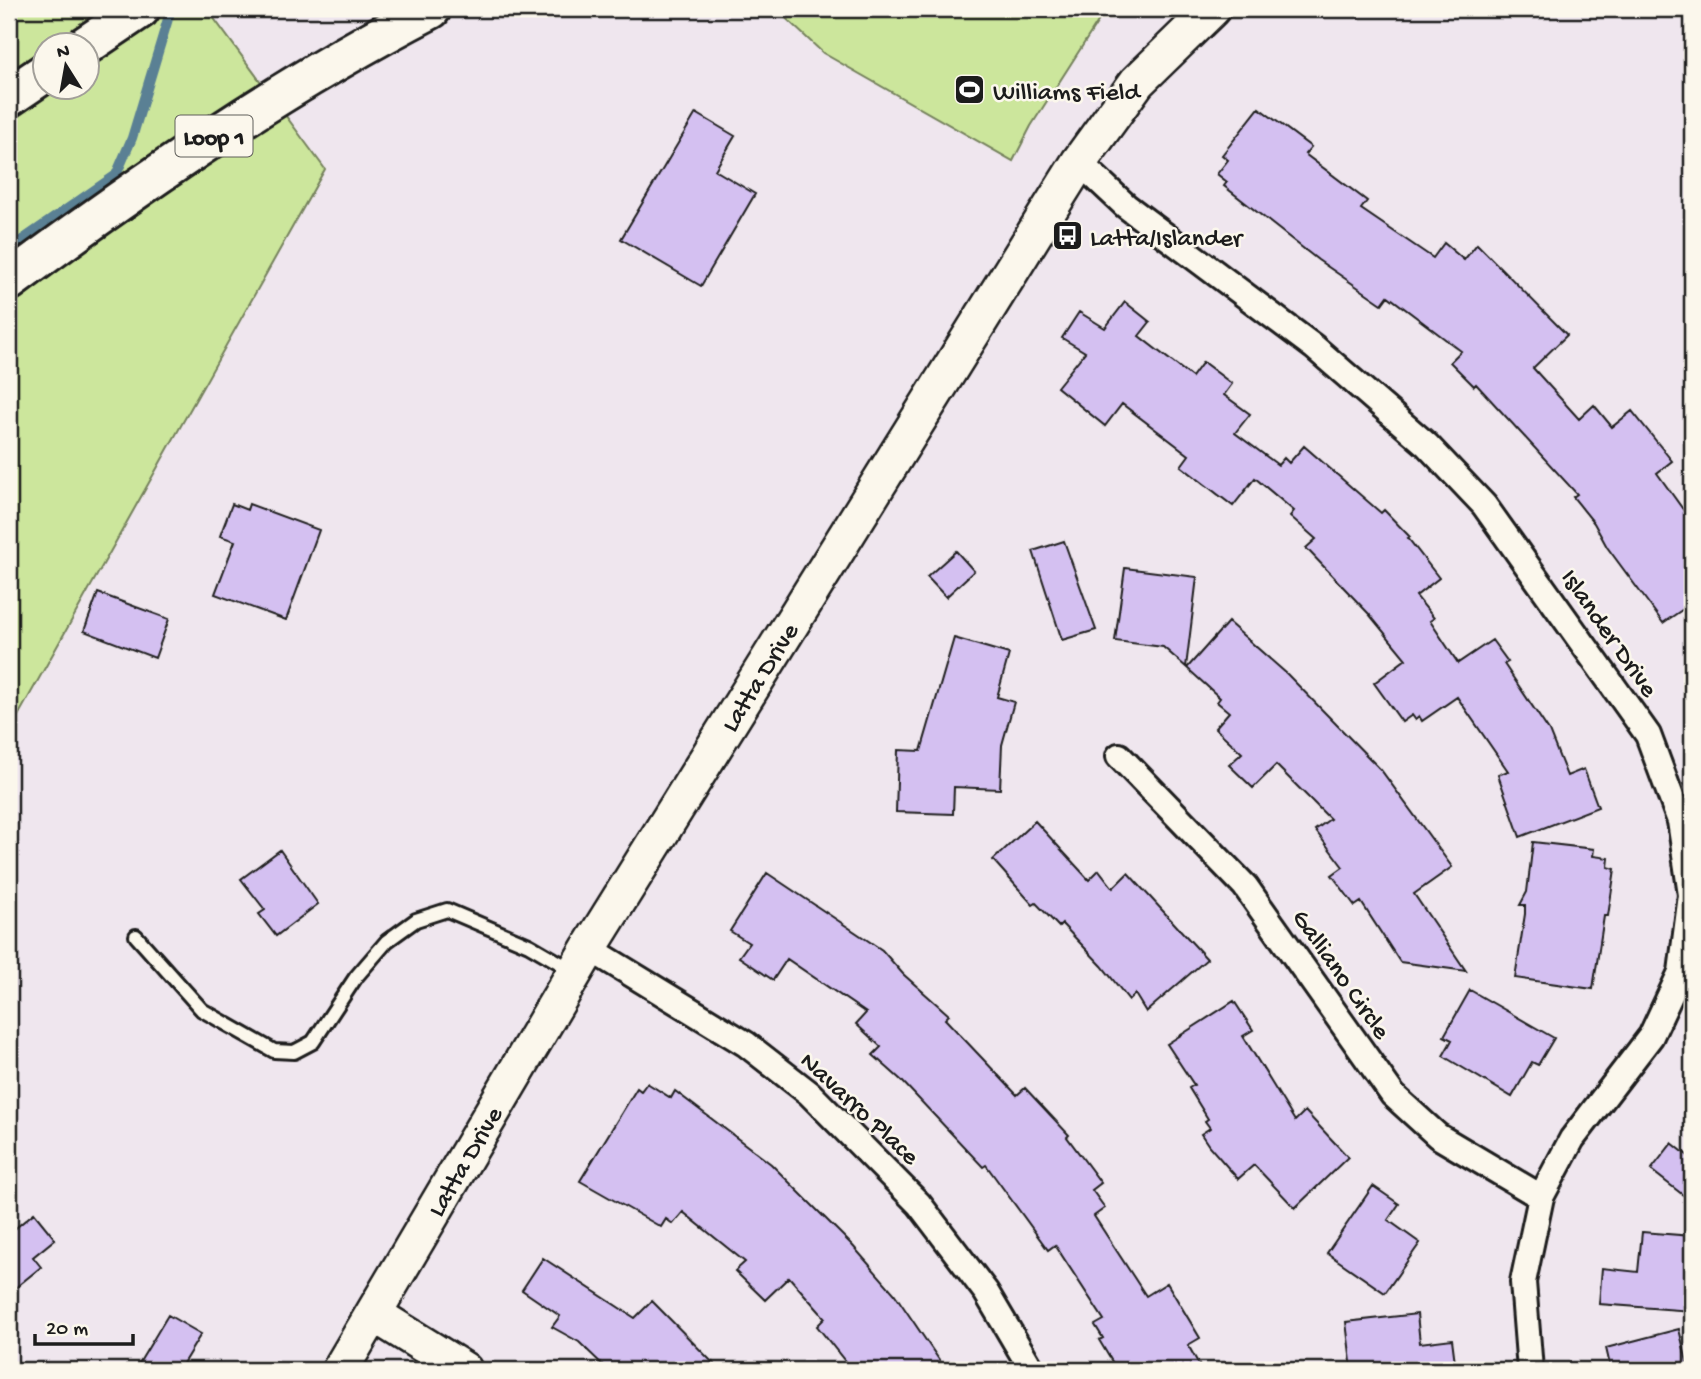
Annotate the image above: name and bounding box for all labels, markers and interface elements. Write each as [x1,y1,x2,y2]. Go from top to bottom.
north arrow [32,32,102,102]
text: N [55,40,72,65]
sports icon: Williams Field [953,73,987,107]
place label: Williams Field [993,79,1142,110]
road number: Loop 1 [176,116,252,156]
bus stop icon: Latta/Islander [1050,219,1084,253]
place label: Latta/Islander [1090,225,1245,256]
street label: Islander Drive [1552,565,1663,705]
street label: Latta Drive [717,618,808,739]
street label: Galliano Circle [1283,905,1396,1047]
street label: Navarro Place [792,1047,925,1174]
street label: Latta Drive [423,1102,512,1224]
scale bar [35,1302,133,1346]
text: 20 m [46,1318,88,1343]

